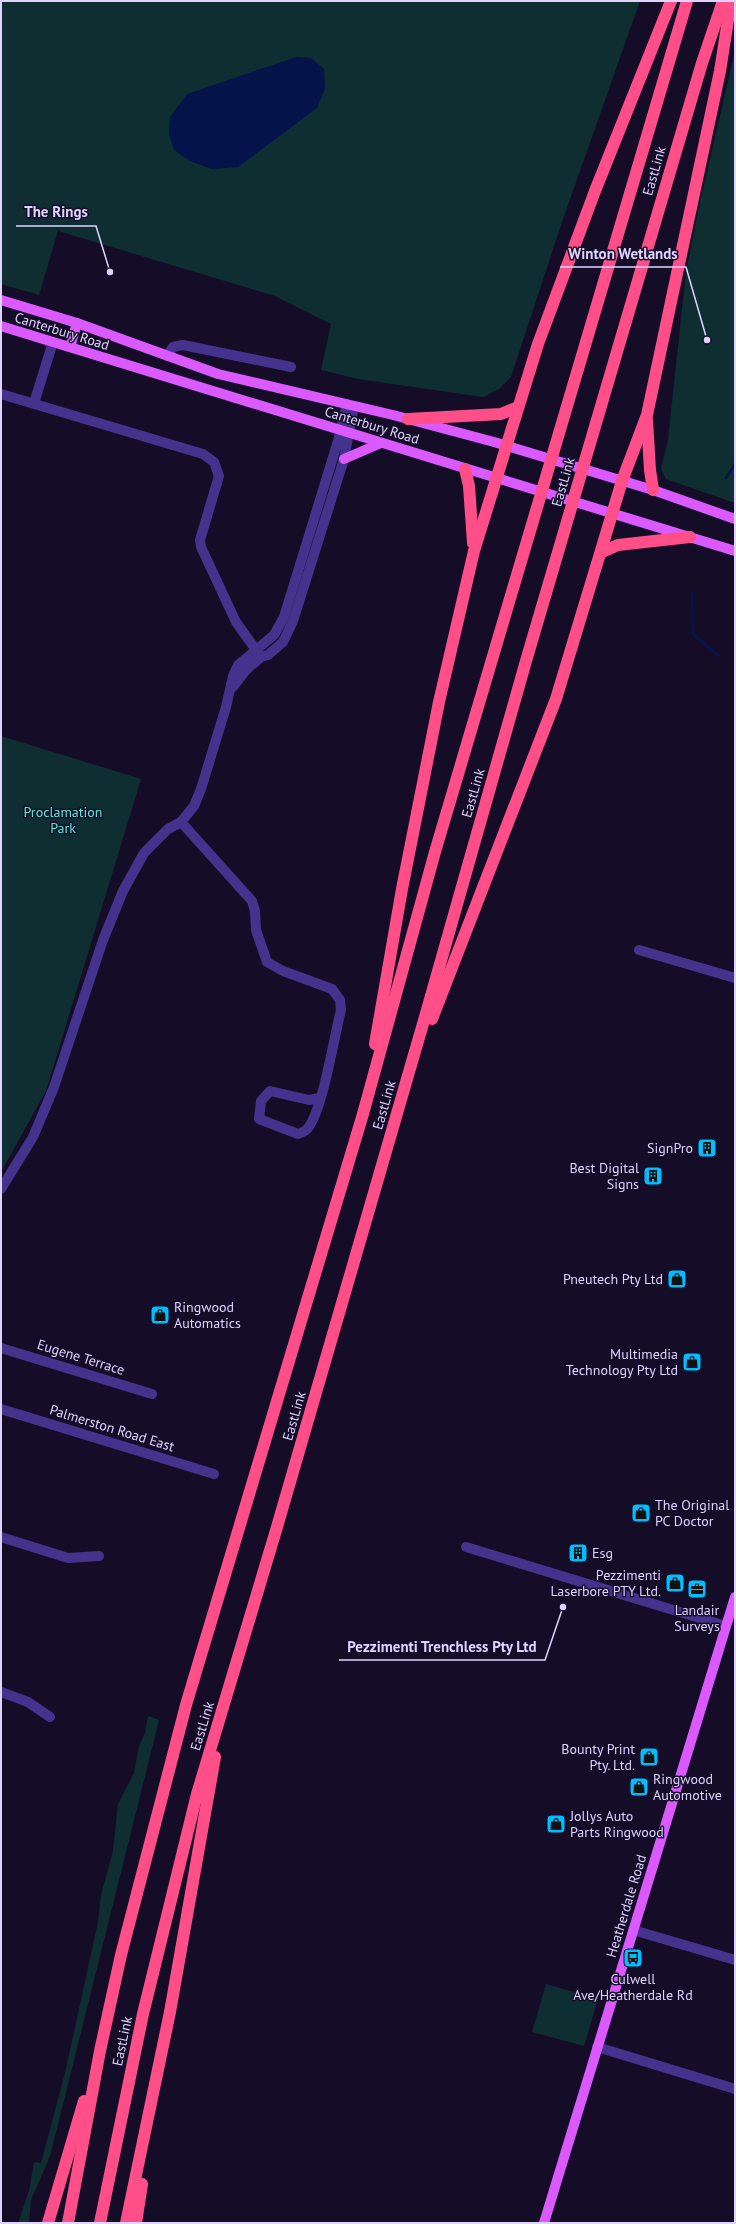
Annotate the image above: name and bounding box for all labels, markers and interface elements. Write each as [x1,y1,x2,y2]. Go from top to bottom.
street label: EastLink [638,144,670,198]
callout: The Rings [16,199,96,226]
text: The Rings [24,202,88,221]
callout: Winton Wetlands [560,240,686,267]
text: Winton Wetlands [568,244,678,263]
street label: Canterbury Road [12,308,112,354]
street label: Canterbury Road [322,402,422,448]
street label: EastLink [547,455,579,509]
street label: EastLink [457,766,489,820]
park label: Proclamation Park [24,803,102,837]
street label: EastLink [368,1078,400,1132]
building icon: SignPro [696,1137,718,1159]
place label: SignPro [647,1139,693,1157]
place label: Best Digital Signs [569,1159,639,1193]
building icon: Best Digital Signs [642,1165,664,1187]
shop icon: Pneutech Pty Ltd [666,1268,688,1290]
place label: Pneutech Pty Ltd [563,1270,663,1288]
place label: Ringwood Automatics [174,1298,241,1332]
shop icon: Ringwood Automatics [149,1304,171,1326]
street label: Eugene Terrace [35,1335,127,1379]
place label: Multimedia Technology Pty Ltd [566,1345,678,1379]
shop icon: Multimedia Technology Pty Ltd [681,1351,703,1373]
street label: EastLink [278,1389,310,1443]
street label: Palmerston Road East [47,1400,177,1456]
place label: The Original PC Doctor [655,1496,729,1530]
shop icon: The Original PC Doctor [630,1502,652,1524]
building icon: Esg [567,1542,589,1564]
place label: Esg [592,1544,613,1562]
place label: Pezzimenti Laserbore PTY Ltd. [550,1566,661,1600]
shop icon: Pezzimenti Laserbore PTY Ltd. [664,1572,686,1594]
office icon: Landair Surveys [686,1578,708,1600]
place label: Landair Surveys [674,1601,720,1635]
callout: Pezzimenti Trenchless Pty Ltd [339,1633,545,1660]
text: Pezzimenti Trenchless Pty Ltd [347,1637,537,1656]
street label: EastLink [186,1699,218,1753]
place label: Bounty Print Pty. Ltd. [561,1740,635,1774]
shop icon: Bounty Print Pty. Ltd. [638,1746,660,1768]
place label: Ringwood Automotive [653,1770,722,1804]
shop icon: Ringwood Automotive [628,1776,650,1798]
place label: Jollys Auto Parts Ringwood [569,1807,664,1841]
shop icon: Jollys Auto Parts Ringwood [545,1813,567,1835]
street label: Heatherdale Road [602,1852,650,1960]
bus stop icon: Culwell Ave/Heatherdale Rd [622,1947,644,1969]
place label: Culwell Ave/Heatherdale Rd [573,1970,693,2004]
street label: EastLink [108,2014,136,2068]

